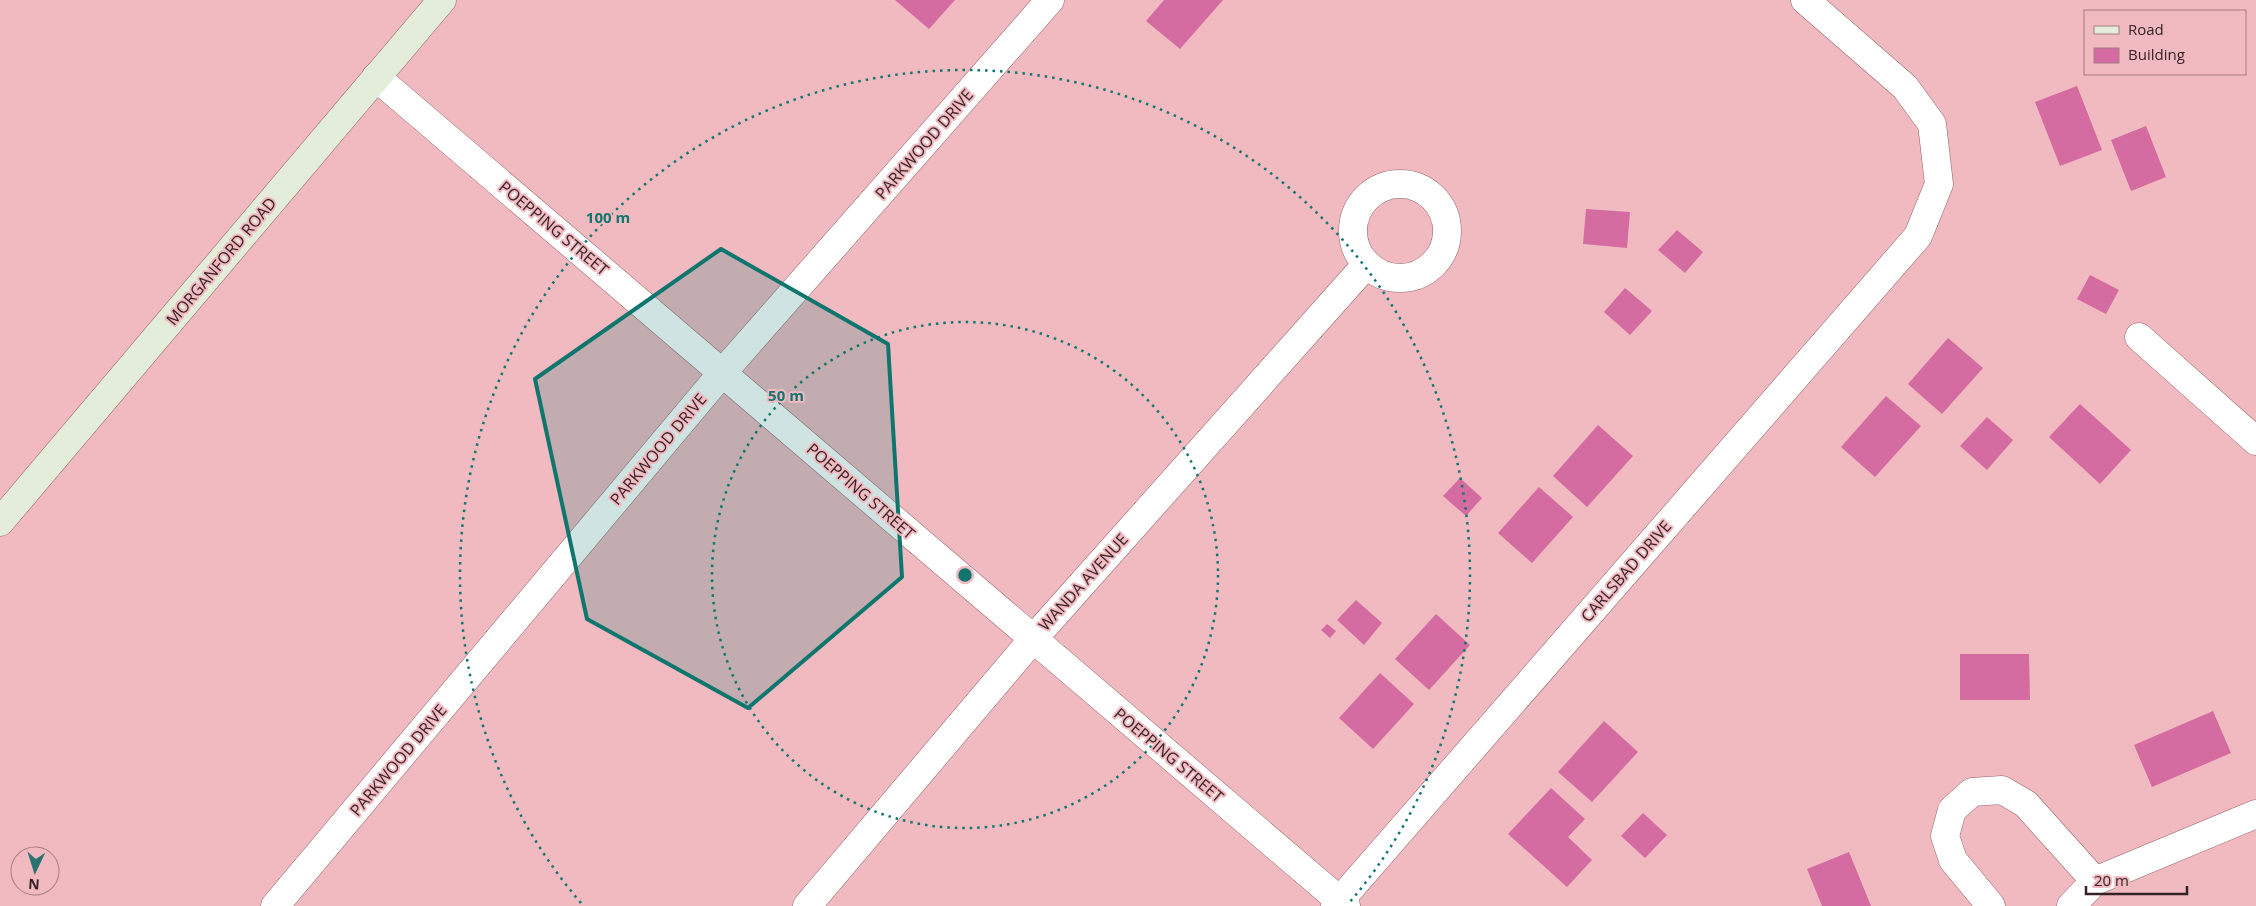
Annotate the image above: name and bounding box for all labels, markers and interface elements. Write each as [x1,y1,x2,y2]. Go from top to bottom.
legend [2084,10,2246,75]
text: Road [2128,19,2164,39]
text: Building [2128,44,2185,64]
street label: PARKWOOD DRIVE [870,84,978,204]
street label: POEPPING STREET [495,176,614,280]
street label: MORGANFORD ROAD [161,192,281,330]
text: 100 m [586,207,630,227]
text: 50 m [768,385,804,405]
street label: PARKWOOD DRIVE [605,389,711,509]
street label: POEPPING STREET [802,438,920,544]
street label: CARLSBAD DRIVE [1576,516,1676,626]
street label: WANDA AVENUE [1033,529,1133,635]
centre of rings [956,566,974,584]
street label: PARKWOOD DRIVE [345,700,451,820]
street label: POEPPING STREET [1110,703,1229,807]
north arrow [10,846,60,896]
scale bar [2086,864,2187,896]
text: 20 m [2094,870,2129,890]
text: N [28,875,40,894]

